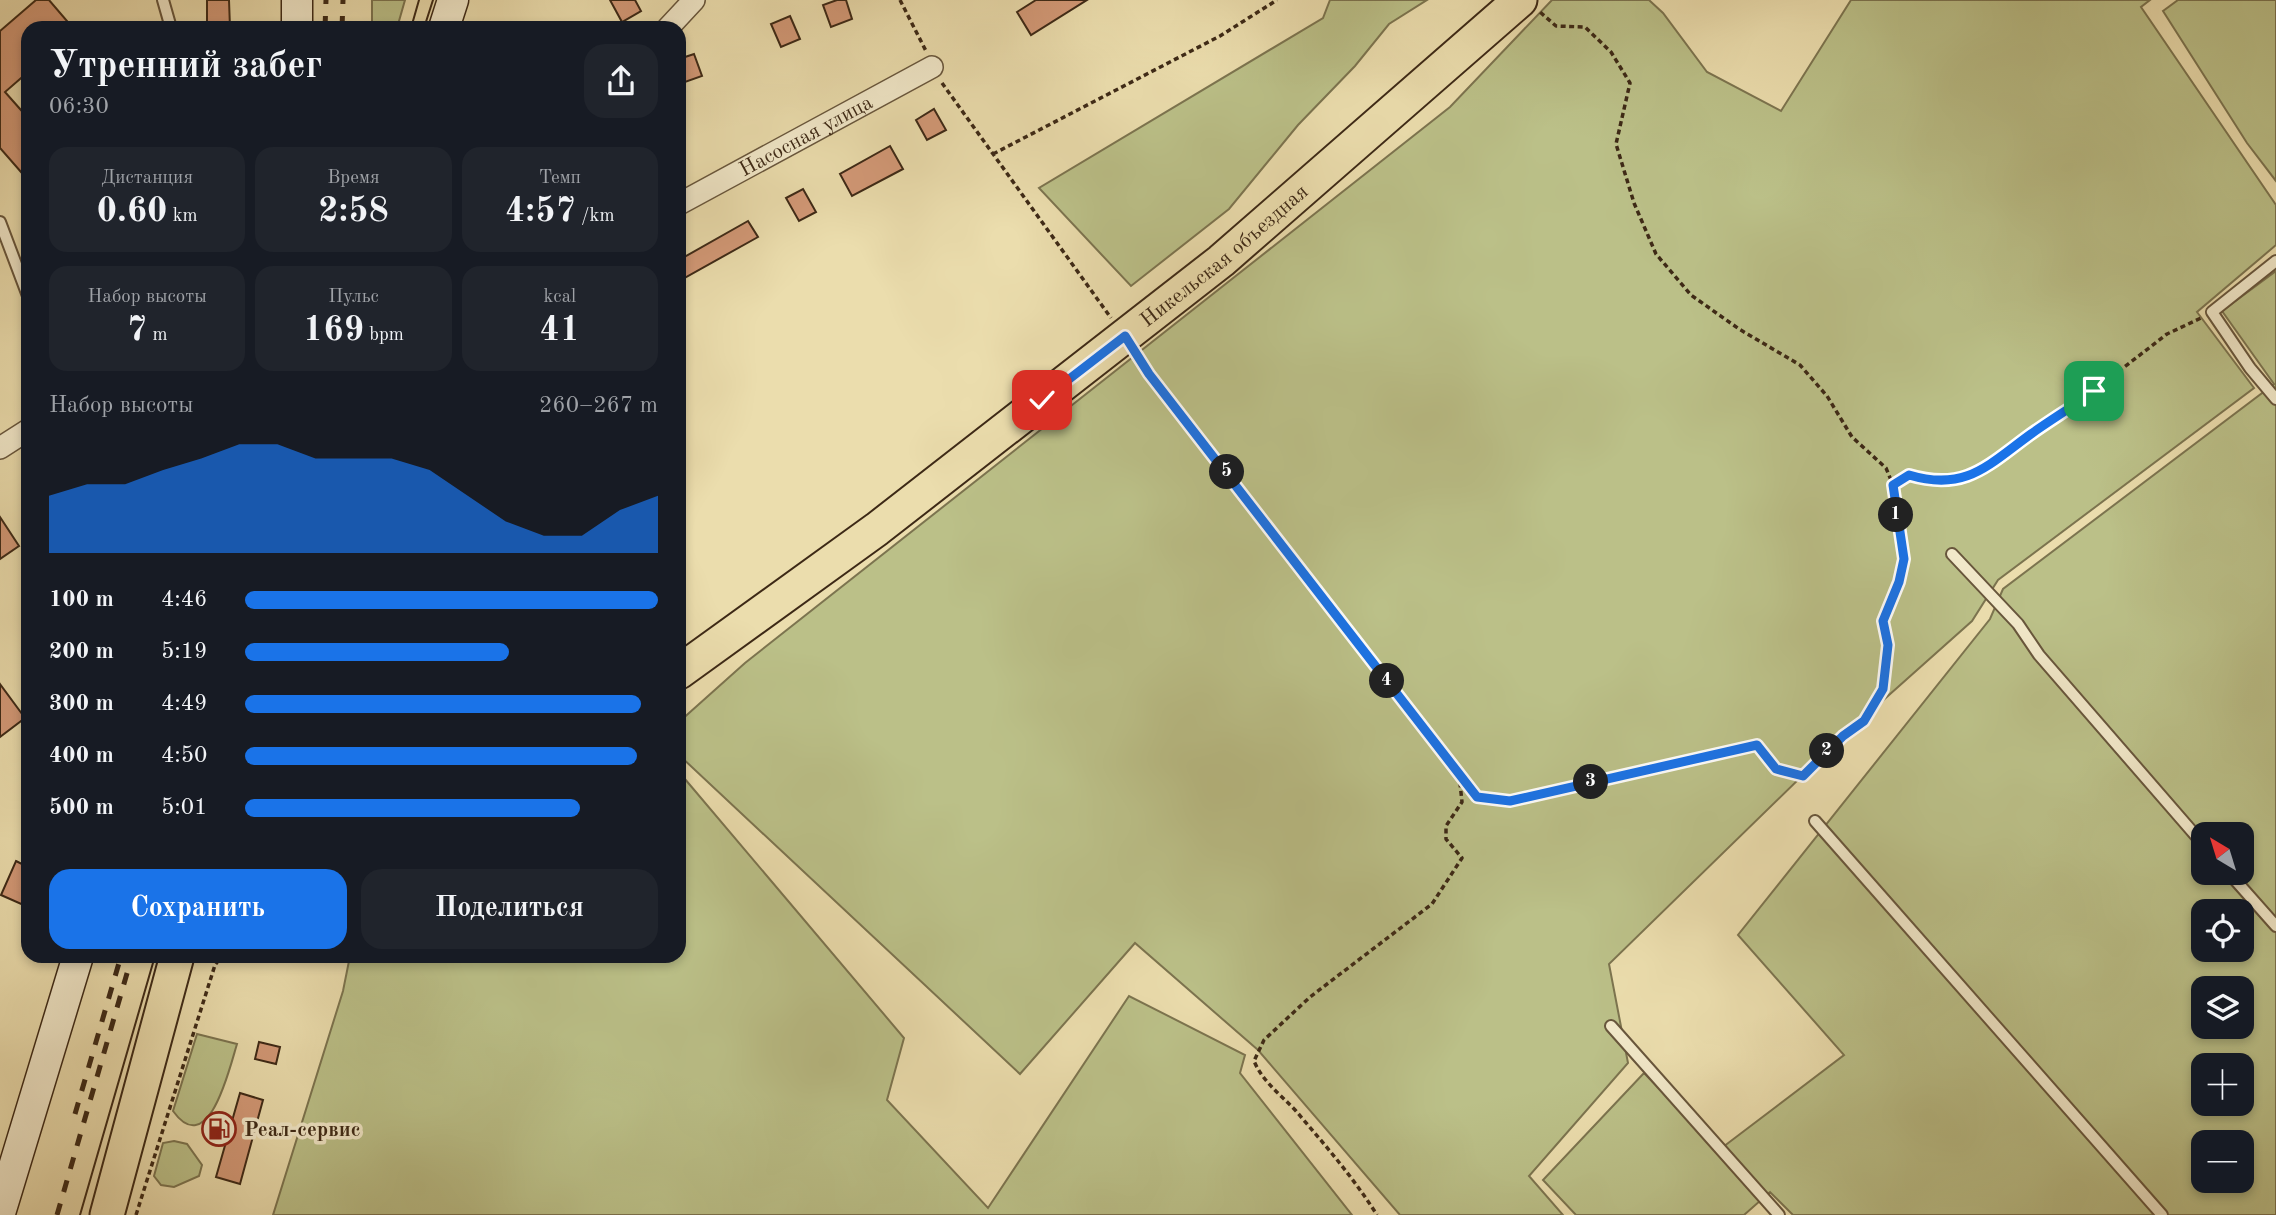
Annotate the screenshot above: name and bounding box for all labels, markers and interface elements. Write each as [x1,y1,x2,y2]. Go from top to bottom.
button: share [584,44,658,118]
text: Утренний забег [49,48,322,86]
street label: Насосная улица [736,92,876,181]
text: 06:30 [49,95,109,118]
text: Дистанция [101,169,193,188]
text: Время [327,169,380,188]
text: Темп [539,169,581,188]
street label: Никельская объездная [1137,181,1312,332]
text: 0.60 [97,194,167,229]
text: 2:58 [318,194,389,229]
text: 4:57 [505,194,576,229]
text: km [167,207,198,226]
text: /km [576,207,615,226]
text: Набор высоты [88,288,207,307]
text: Пульс [328,288,379,307]
text: kcal [543,288,576,307]
text: 7 [127,313,147,348]
text: 169 [303,313,364,348]
text: 41 [540,313,580,348]
text: m [147,326,168,345]
text: bpm [364,326,404,345]
pin [2064,361,2124,421]
pin [1012,370,1072,430]
icon: arrive [2075,372,2113,410]
icon: check [1023,381,1061,419]
text: Набор высоты [49,394,193,417]
text: 260–267 m [539,394,658,417]
pin: 5 [1210,454,1244,490]
text: 5 [1221,462,1232,481]
pin: 1 [1878,498,1913,532]
text: 1 [1890,505,1901,524]
text: 100 m [49,588,114,611]
text: 4:46 [161,588,207,611]
text: 200 m [49,640,114,663]
text: 5:19 [161,640,207,663]
pin: 4 [1370,664,1404,698]
text: 4 [1381,671,1392,690]
text: 300 m [49,692,114,715]
text: 4:49 [161,692,207,715]
pin: 2 [1810,734,1844,768]
text: 2 [1821,741,1832,760]
text: 400 m [49,744,114,767]
text: 4:50 [161,744,207,767]
pin: 3 [1574,764,1608,800]
text: 3 [1585,772,1596,791]
text: 500 m [49,796,114,819]
text: 5:01 [161,796,207,819]
north arrow [2191,822,2254,886]
map controls [2191,822,2254,1193]
button: Сохранить [49,869,347,949]
button: Поделиться [361,869,658,949]
button: locate [2191,899,2254,962]
button: layers [2191,976,2254,1039]
button: + [2191,1053,2254,1116]
fuel station icon: Реал-сервис [200,1110,238,1148]
place label: Реал-сервис [244,1120,361,1141]
button: − [2191,1130,2254,1193]

